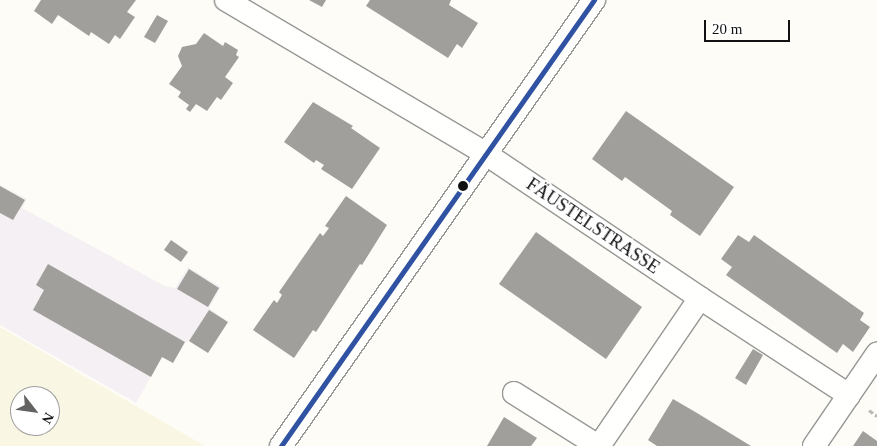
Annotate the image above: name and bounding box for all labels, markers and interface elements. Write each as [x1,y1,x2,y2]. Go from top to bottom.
scale bar [707,10,793,42]
text: 20 m [712,21,742,37]
street label: FÄUSTELSTRASSE [522,173,664,279]
unlabelled marker [458,181,468,191]
north arrow [10,386,60,436]
text: N [39,410,57,426]

